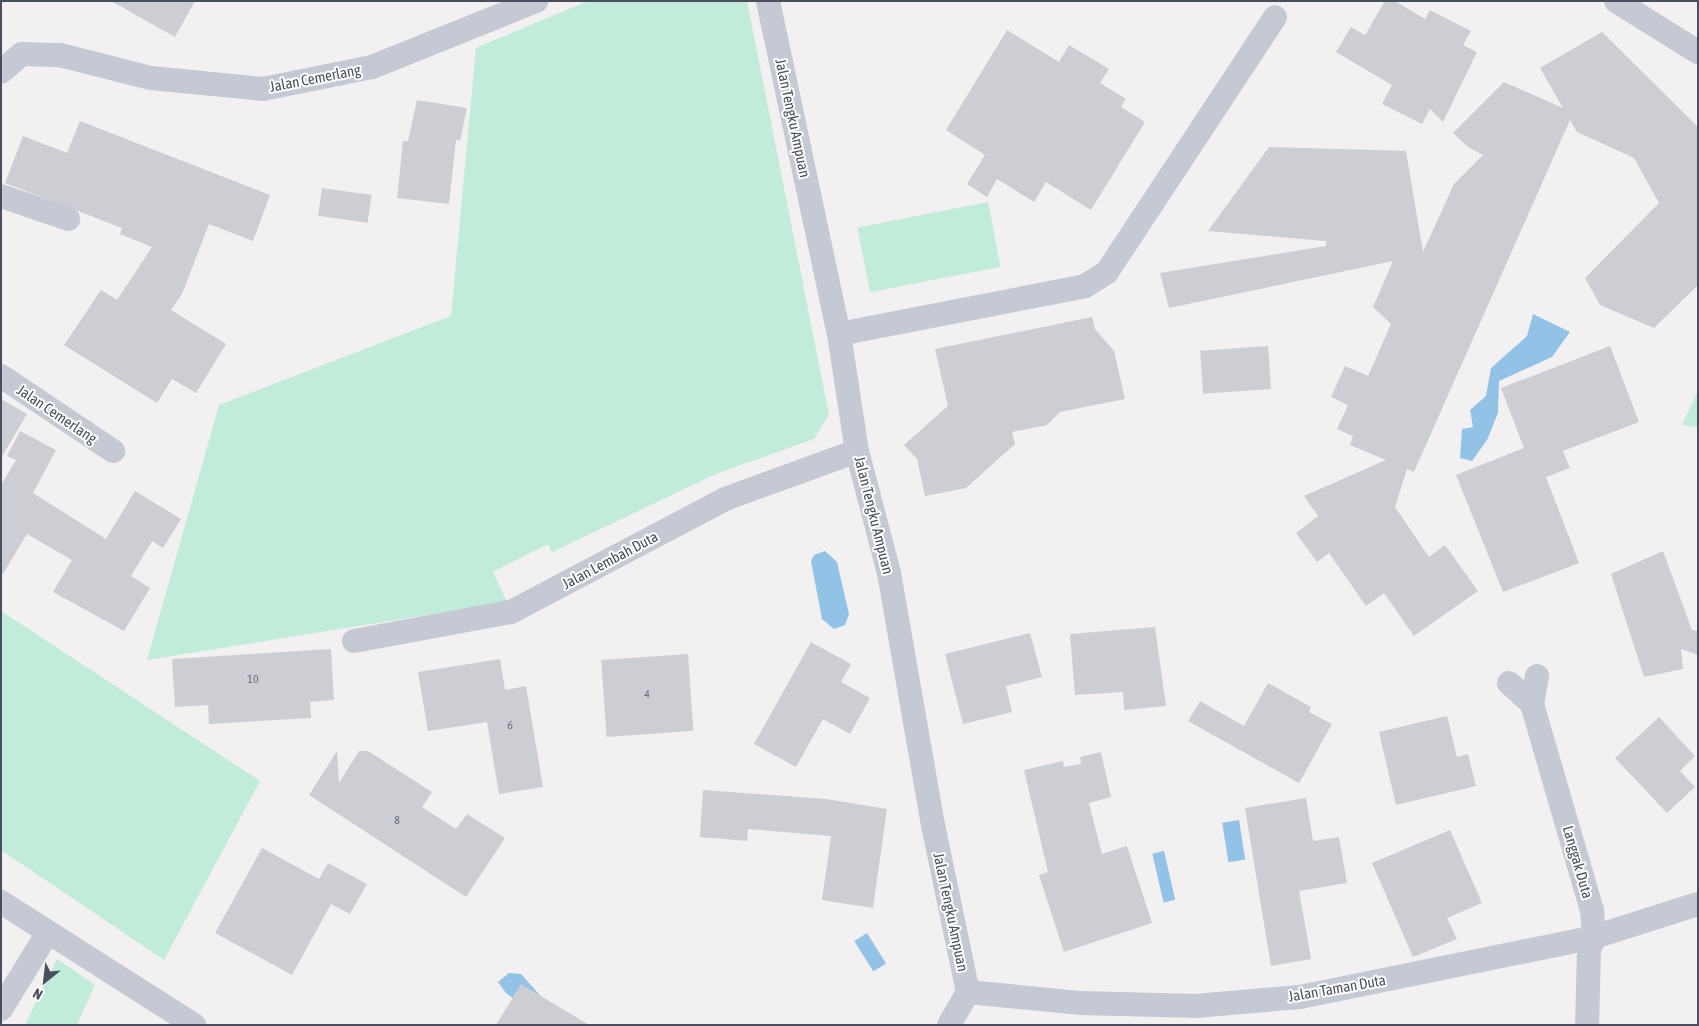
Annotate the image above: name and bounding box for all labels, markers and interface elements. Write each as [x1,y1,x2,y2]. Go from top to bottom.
street label: Jalan Tengku Ampuan [772,57,814,179]
street label: Jalan Cemerlang [268,60,362,96]
street label: Jalan Cemerlang [14,381,100,447]
street label: Jalan Tengku Ampuan [851,454,897,576]
street label: Jalan Lembah Duta [559,527,661,593]
house number: 10 [247,673,259,687]
house number: 4 [644,688,650,702]
house number: 6 [507,719,513,733]
house number: 8 [394,814,400,828]
street label: Langgak Duta [1559,824,1597,900]
street label: Jalan Tengku Ampuan [930,851,972,973]
north arrow [20,956,70,1006]
street label: Jalan Taman Duta [1287,971,1387,1005]
text: N [30,985,45,1003]

